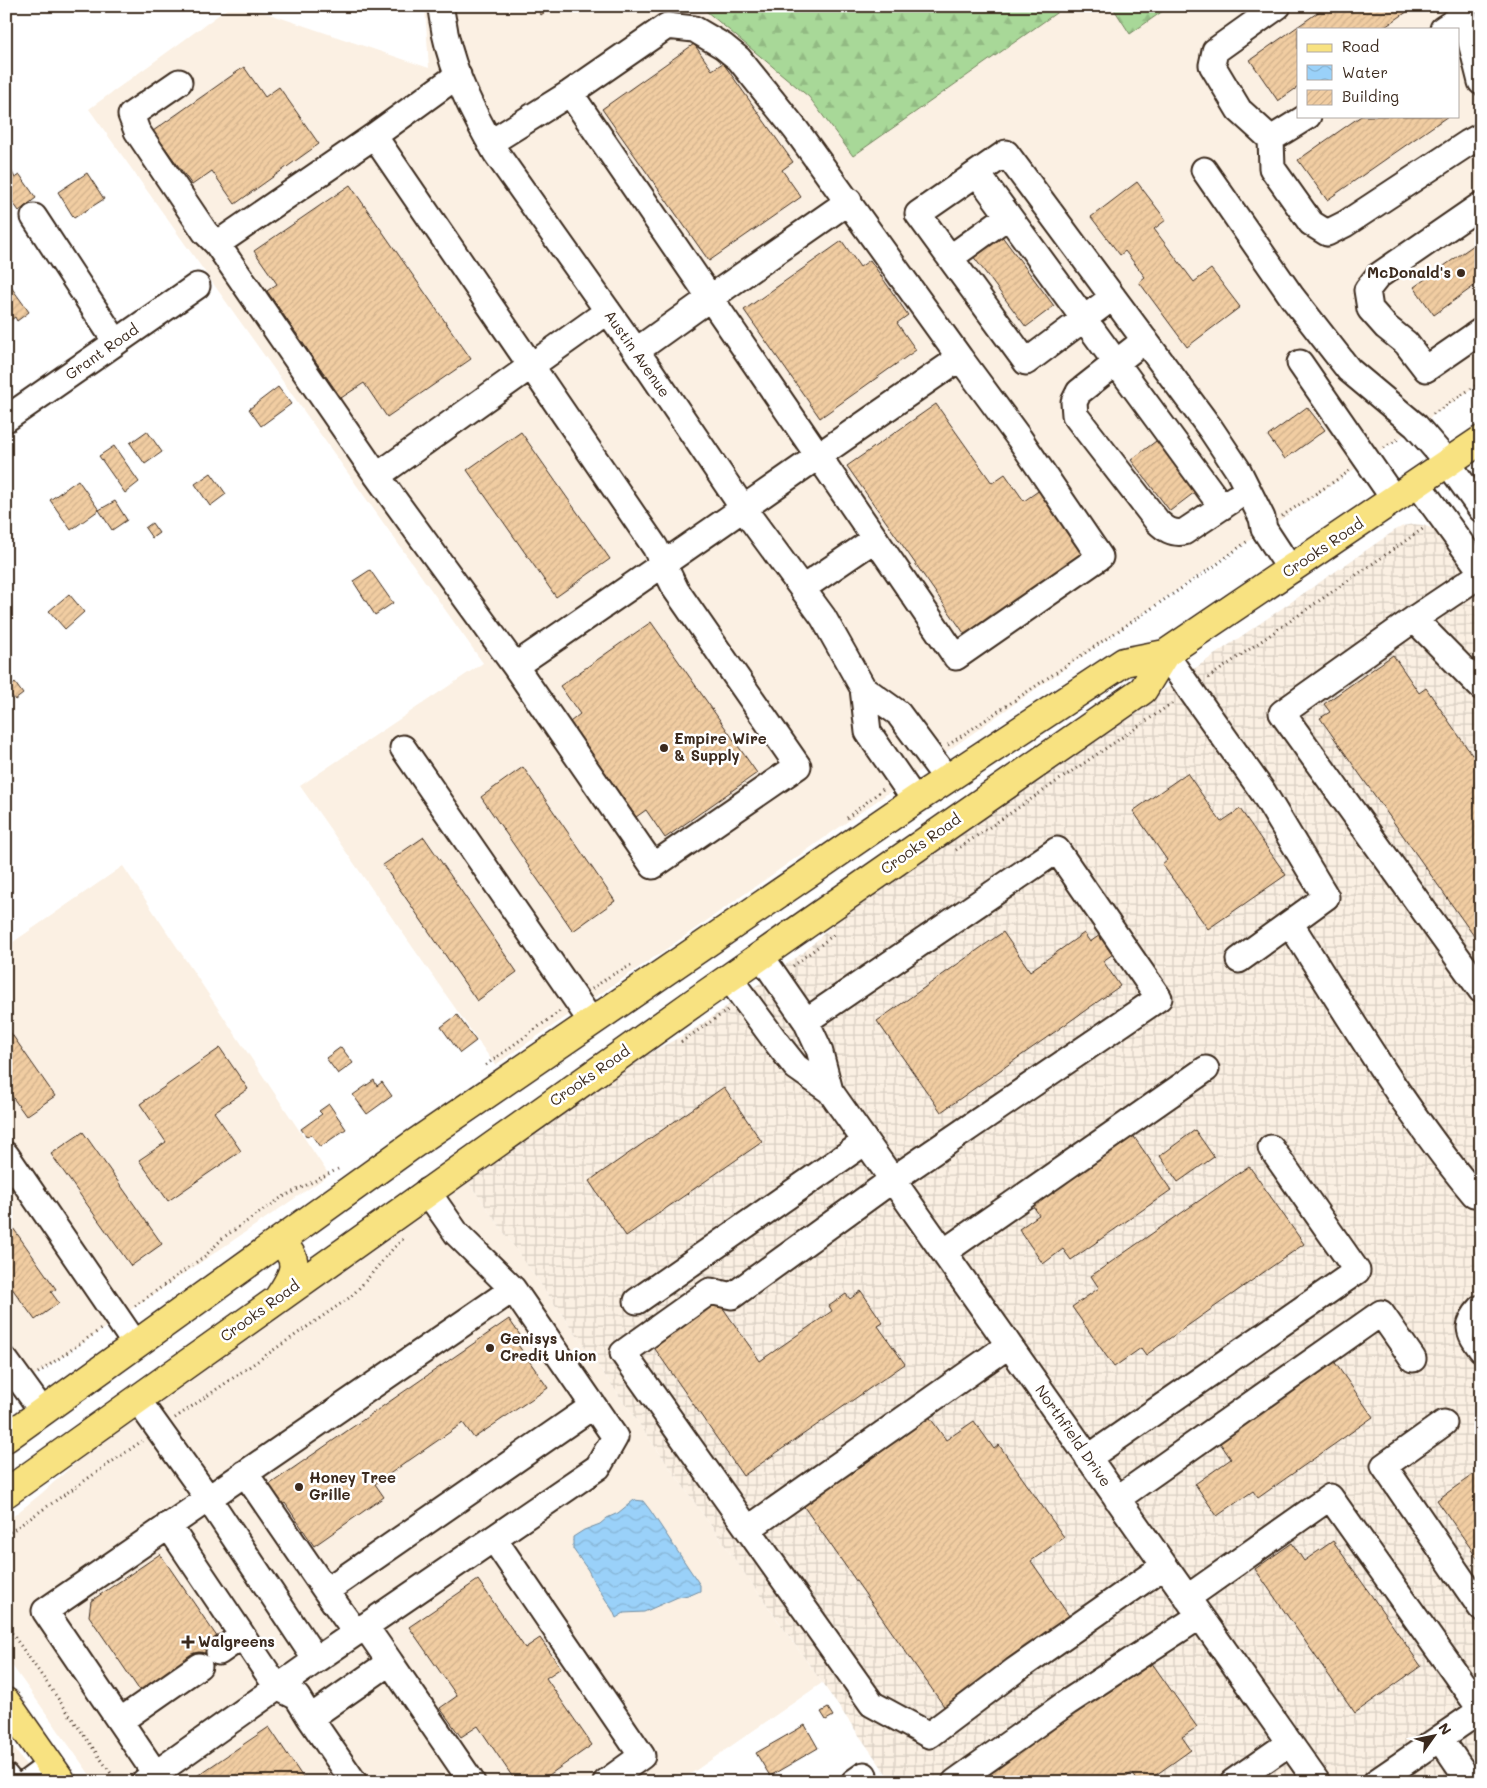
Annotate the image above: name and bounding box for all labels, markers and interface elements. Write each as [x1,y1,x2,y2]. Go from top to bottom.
legend [1297,28,1460,118]
text: Road [1342,36,1379,56]
text: Water [1342,62,1388,82]
text: Building [1342,86,1399,106]
place label: McDonald's [1367,262,1451,282]
marker: McDonald's [1455,267,1467,279]
street label: Austin Avenue [600,306,675,401]
street label: Grant Road [61,319,142,384]
street label: Crooks Road [1278,513,1367,582]
place label: Empire Wire & Supply [674,728,767,765]
marker: Empire Wire & Supply [658,742,670,754]
street label: Crooks Road [876,808,964,878]
street label: Crooks Road [545,1040,633,1110]
street label: Crooks Road [216,1275,303,1346]
place label: Genisys Credit Union [500,1328,596,1365]
marker: Genisys Credit Union [484,1342,496,1354]
street label: Northfield Drive [1031,1381,1116,1490]
place label: Honey Tree Grille [309,1467,396,1504]
marker: Honey Tree Grille [293,1481,305,1493]
place label: Walgreens [198,1631,275,1651]
marker: Walgreens [182,1636,194,1648]
north arrow [1410,1710,1460,1760]
text: N [1434,1719,1456,1738]

